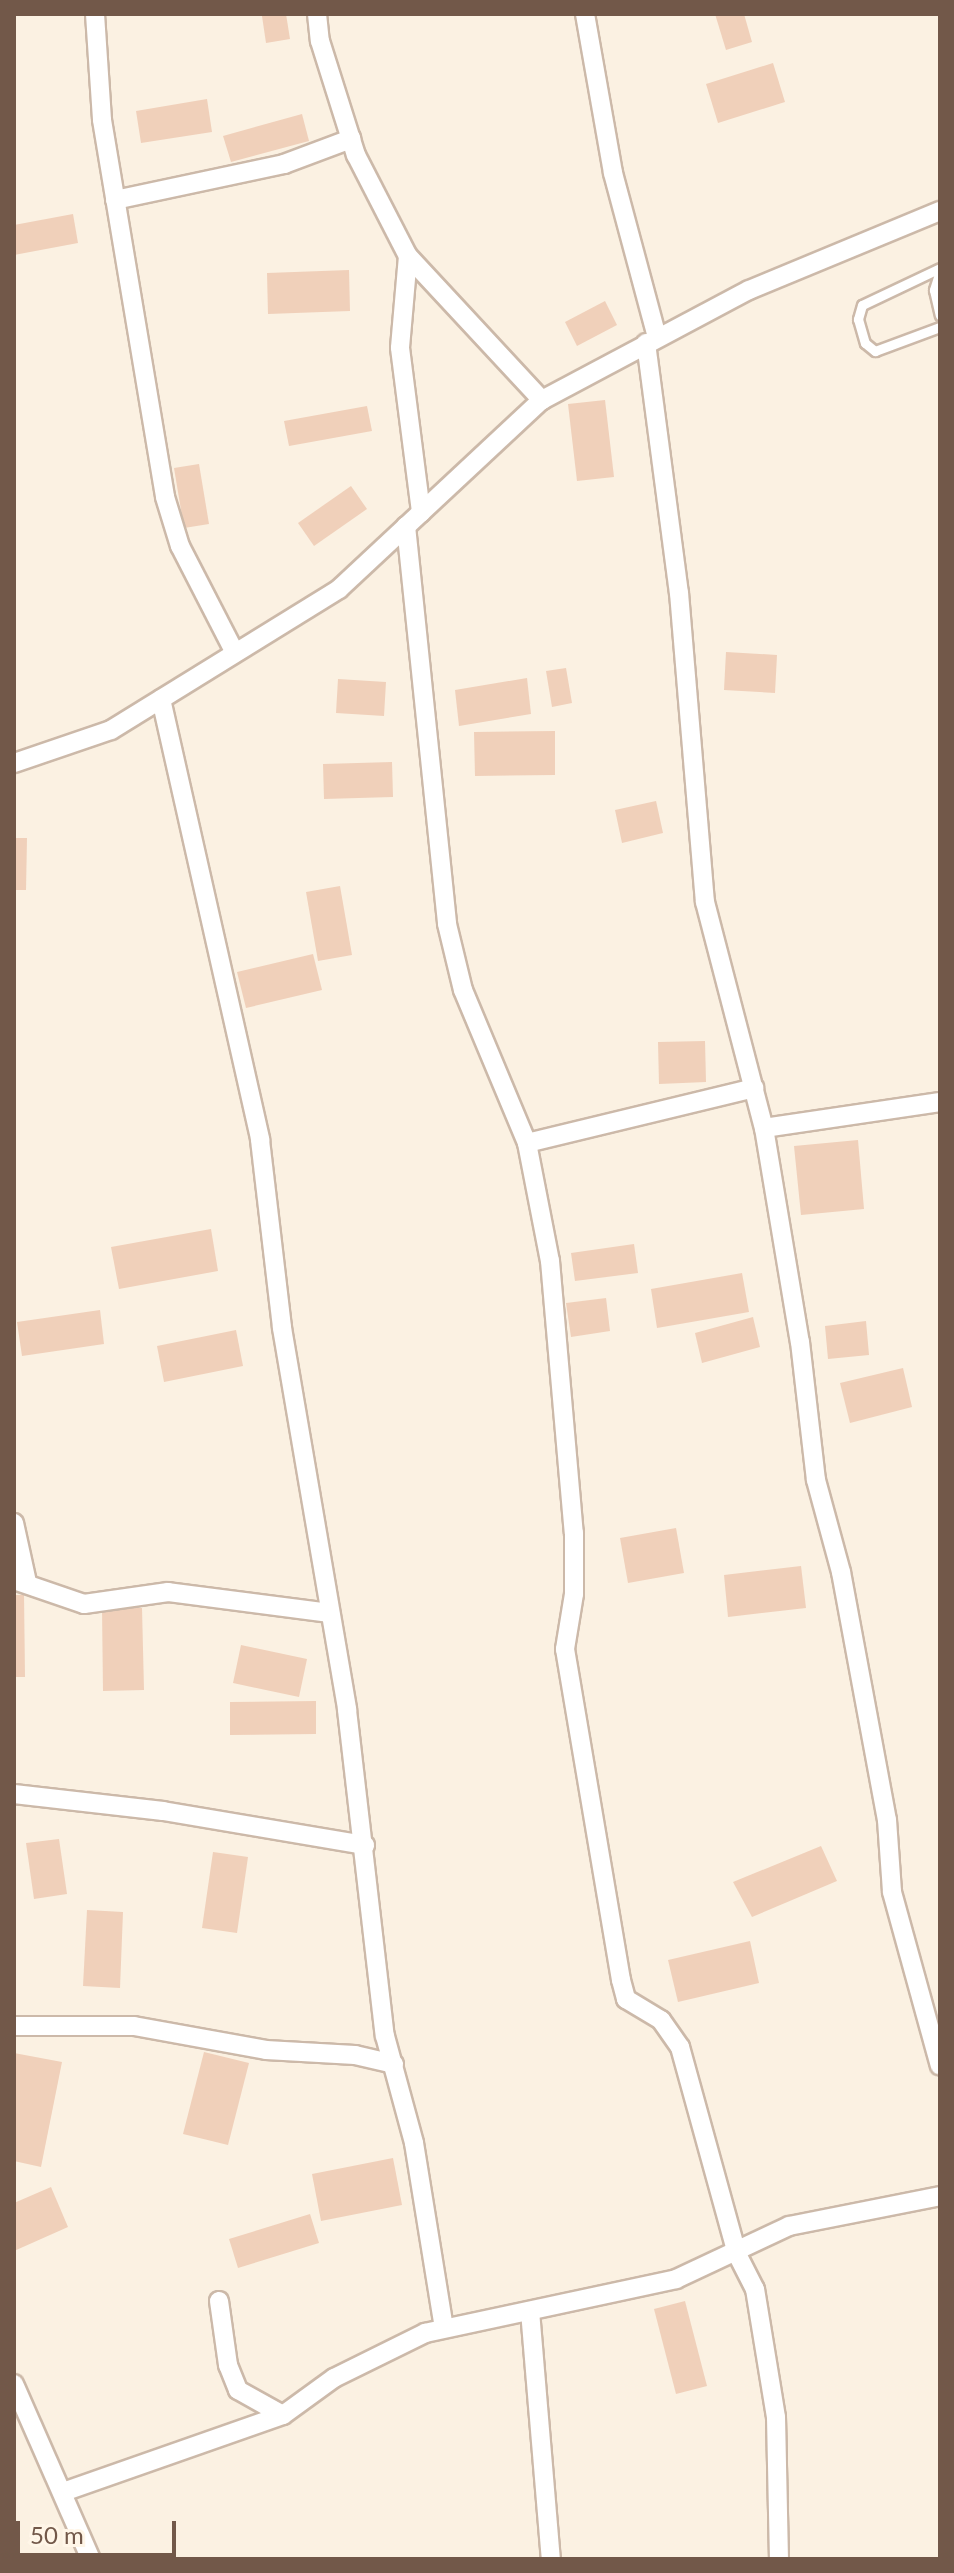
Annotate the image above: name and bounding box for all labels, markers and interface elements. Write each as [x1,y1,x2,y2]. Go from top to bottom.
scale bar [20,2505,180,2555]
text: 50 m [30,2520,84,2549]

